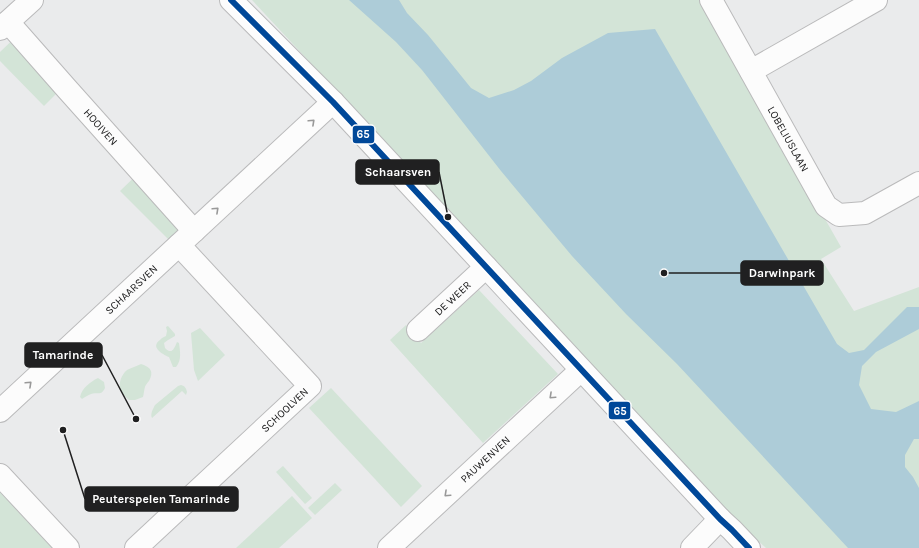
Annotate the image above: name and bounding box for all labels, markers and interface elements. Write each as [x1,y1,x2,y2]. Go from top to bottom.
street label: LOBELIUSLAAN [765,104,812,174]
street label: HOOIVEN [81,106,121,148]
one-way arrow [307,119,315,127]
line badge: 65 [352,125,375,144]
text: 65 [356,128,370,141]
callout: Schaarsven [356,160,439,184]
text: Schaarsven [365,165,431,179]
one-way arrow [211,207,219,215]
callout: Darwinpark [741,261,823,285]
street label: SCHAARSVEN [102,262,160,317]
text: Darwinpark [749,266,815,280]
street label: DE WEER [432,278,474,318]
callout: Tamarinde [25,343,102,367]
text: Tamarinde [33,348,93,362]
one-way arrow [24,382,31,389]
street label: SCHOOLVEN [258,385,311,435]
one-way arrow [550,391,557,398]
line badge: 65 [608,401,631,420]
text: 65 [613,405,627,418]
street label: PAUWENVEN [458,433,512,485]
callout: Peuterspelen Tamarinde [85,487,238,511]
one-way arrow [444,489,452,497]
text: Peuterspelen Tamarinde [92,492,230,506]

